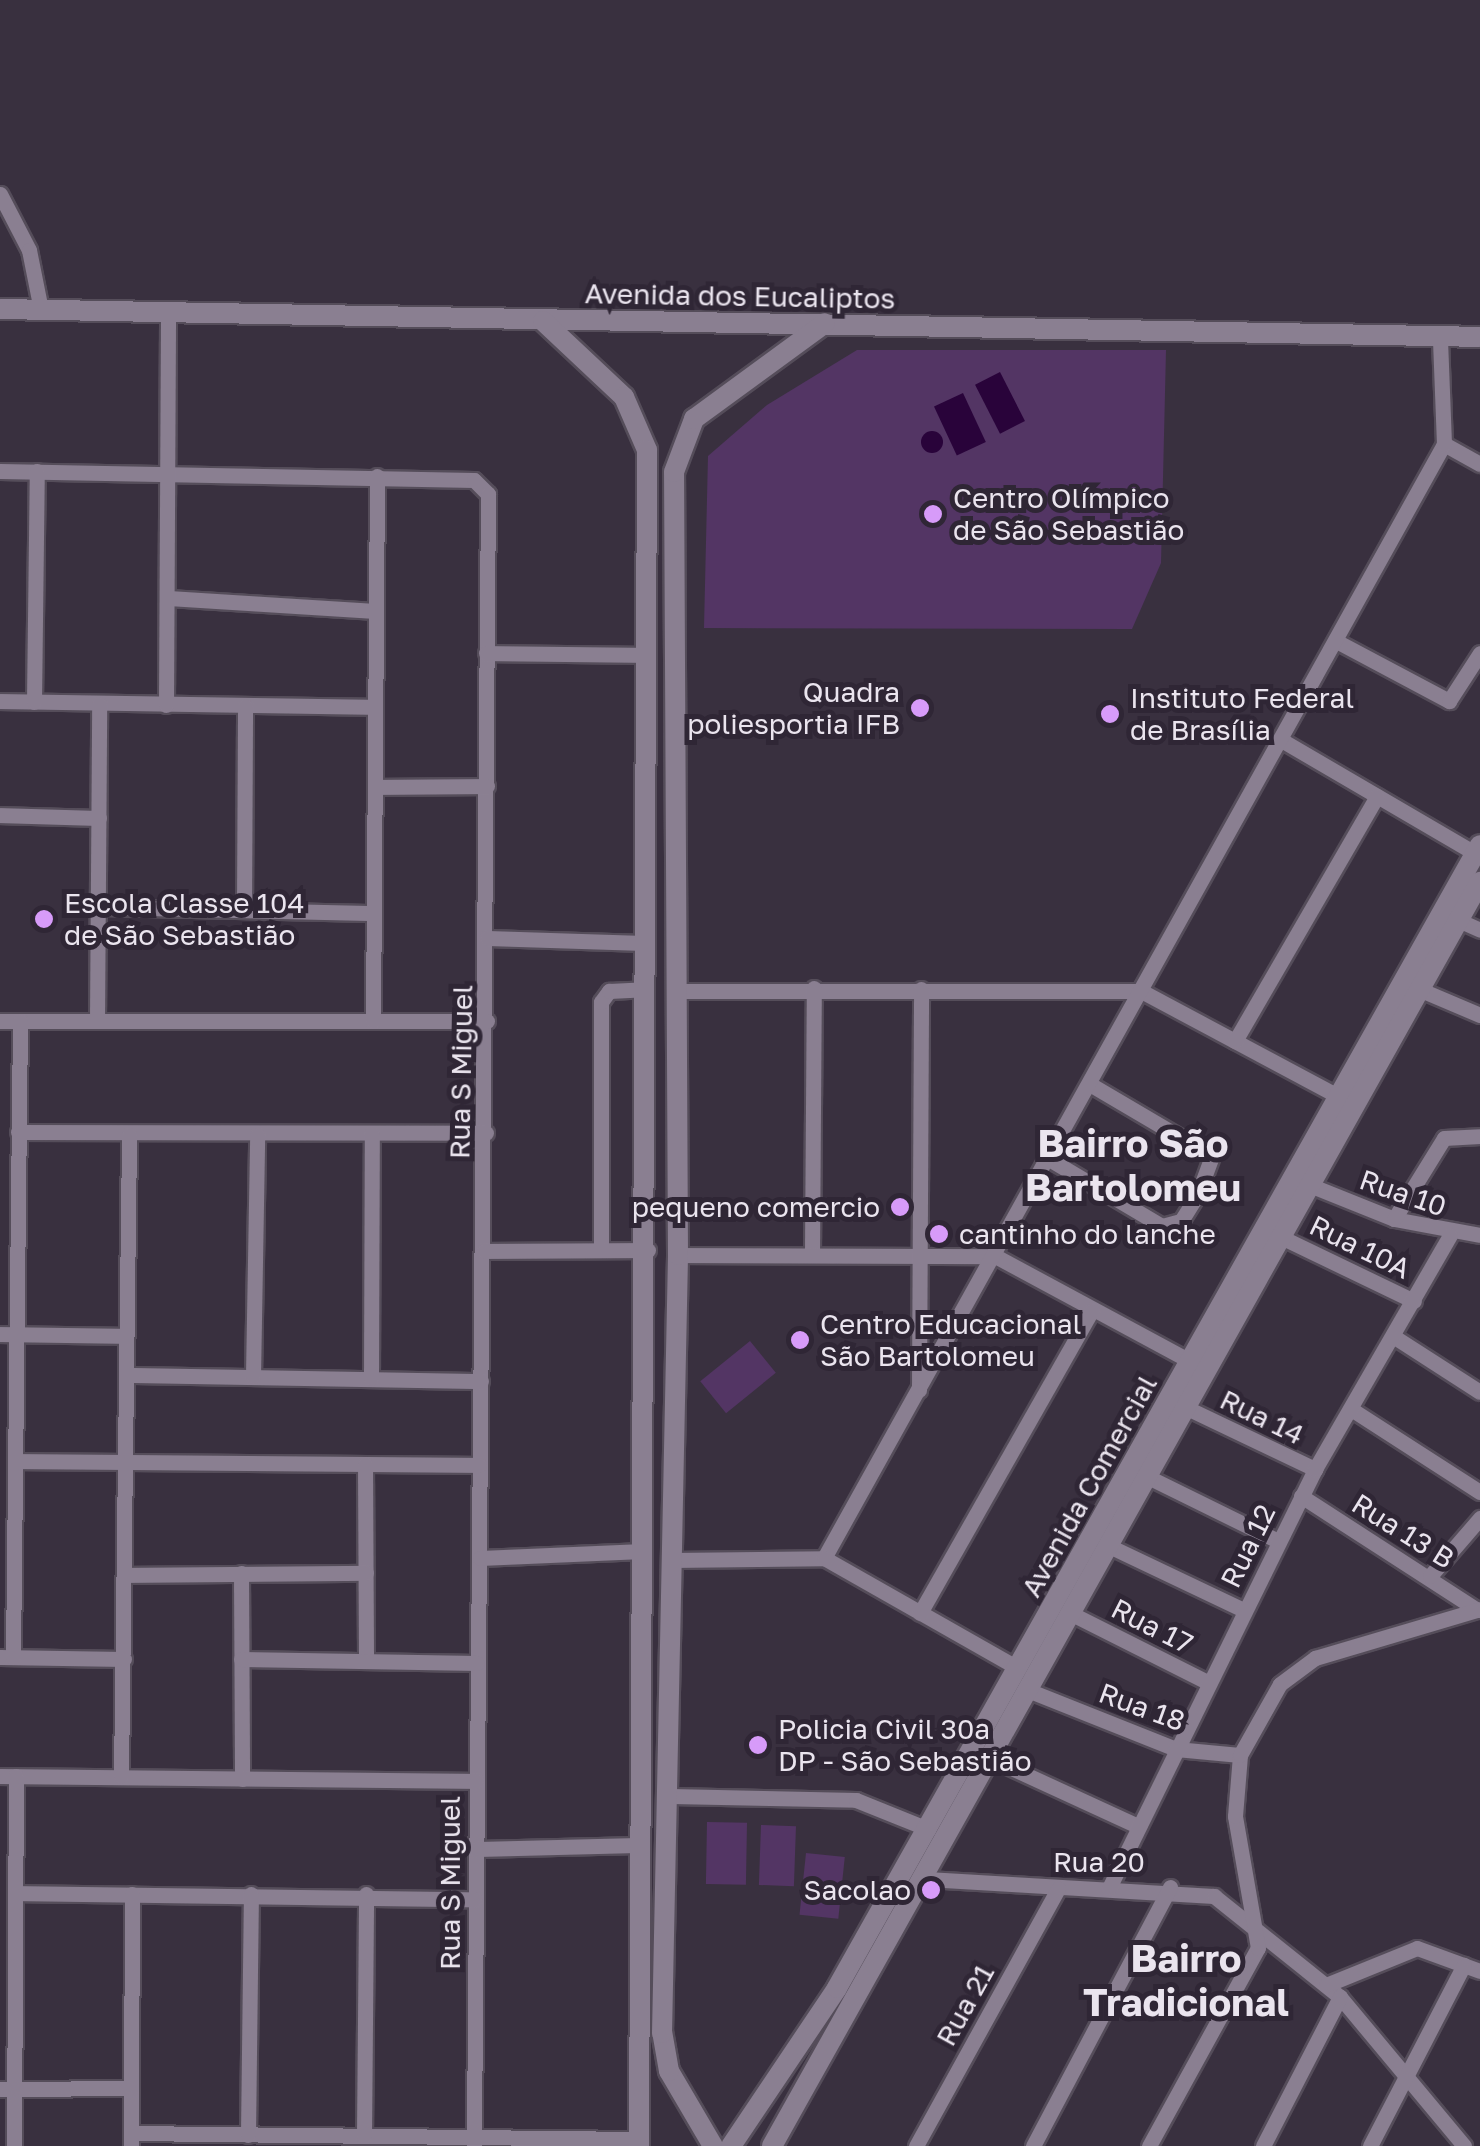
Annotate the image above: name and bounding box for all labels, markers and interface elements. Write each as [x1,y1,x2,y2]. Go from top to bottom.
street label: Avenida dos Eucaliptos [584,276,896,316]
place label: Centro Olímpico de São Sebastião [953,481,1184,547]
marker: Centro Olímpico de São Sebastião [922,503,944,525]
place label: Quadra poliesportia IFB [687,675,900,741]
place label: Instituto Federal de Brasília [1130,681,1354,747]
marker: Quadra poliesportia IFB [909,697,931,719]
marker: Instituto Federal de Brasília [1099,703,1121,725]
place label: Escola Classe 104 de São Sebastião [64,886,305,952]
marker: Escola Classe 104 de São Sebastião [33,908,55,930]
street label: Rua S Miguel [443,985,479,1159]
district label: Bairro São Bartolomeu [1025,1120,1241,1210]
street label: Rua 10 [1355,1163,1451,1223]
place label: pequeno comercio [632,1190,880,1224]
marker: pequeno comercio [889,1196,911,1218]
street label: Rua 10A [1304,1208,1416,1286]
place label: cantinho do lanche [959,1217,1216,1251]
marker: cantinho do lanche [928,1223,950,1245]
place label: Centro Educacional São Bartolomeu [820,1307,1081,1373]
marker: Centro Educacional São Bartolomeu [789,1329,811,1351]
street label: Avenida Comercial [1014,1369,1164,1603]
street label: Rua 14 [1215,1382,1309,1452]
street label: Rua 13 B [1346,1487,1460,1575]
street label: Rua 12 [1214,1499,1282,1593]
street label: Rua 17 [1106,1591,1198,1661]
street label: Rua 18 [1094,1676,1190,1738]
place label: Policia Civil 30ª DP - São Sebastião [778,1712,1031,1778]
marker: Policia Civil 30ª DP - São Sebastião [747,1734,769,1756]
street label: Rua S Miguel [433,1796,467,1970]
street label: Rua 20 [1053,1845,1145,1879]
place label: Sacolao [804,1873,911,1907]
marker: Sacolao [920,1879,942,1901]
district label: Bairro Tradicional [1083,1935,1289,2025]
street label: Rua 21 [929,1958,1001,2052]

